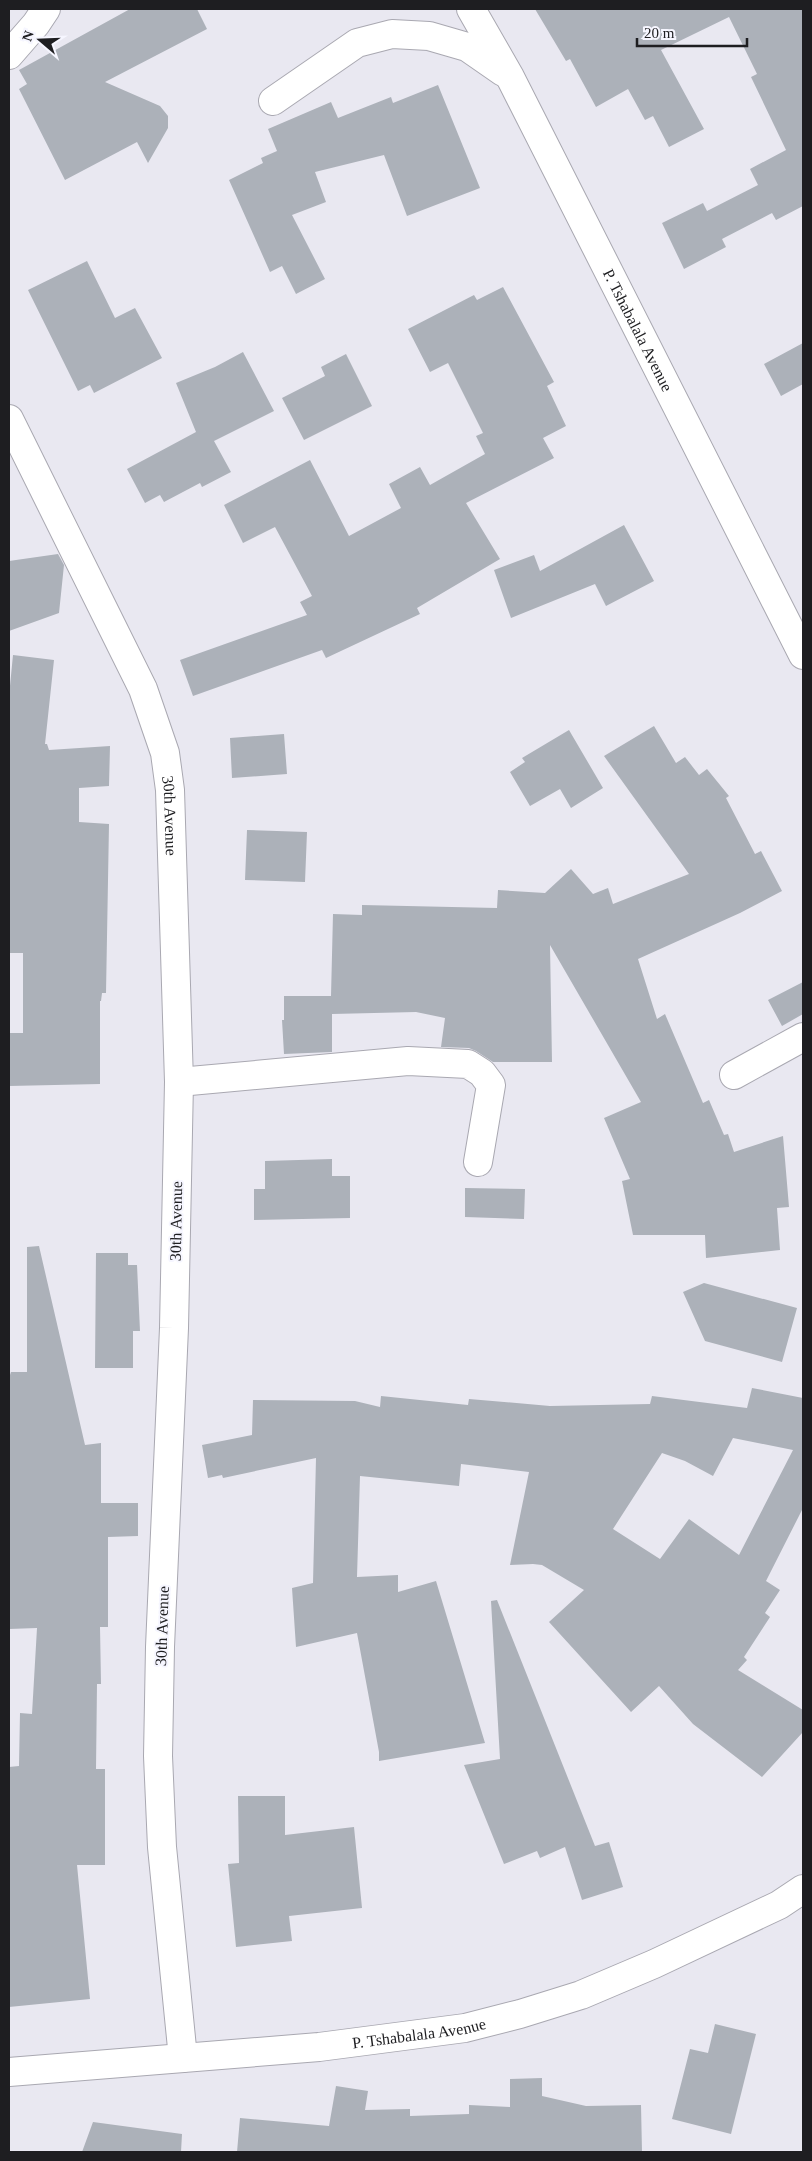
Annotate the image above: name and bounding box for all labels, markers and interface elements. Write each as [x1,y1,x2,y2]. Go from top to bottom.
north arrow [15,15,65,65]
scale bar [637,15,747,47]
text: 20 m [644,25,675,41]
text: N [19,29,37,43]
street label: P. Tshabalala Avenue [600,266,676,394]
street label: 30th Avenue [160,774,181,856]
street label: 30th Avenue [167,1181,185,1261]
street label: 30th Avenue [152,1586,172,1666]
street label: P. Tshabalala Avenue [351,2015,488,2051]

